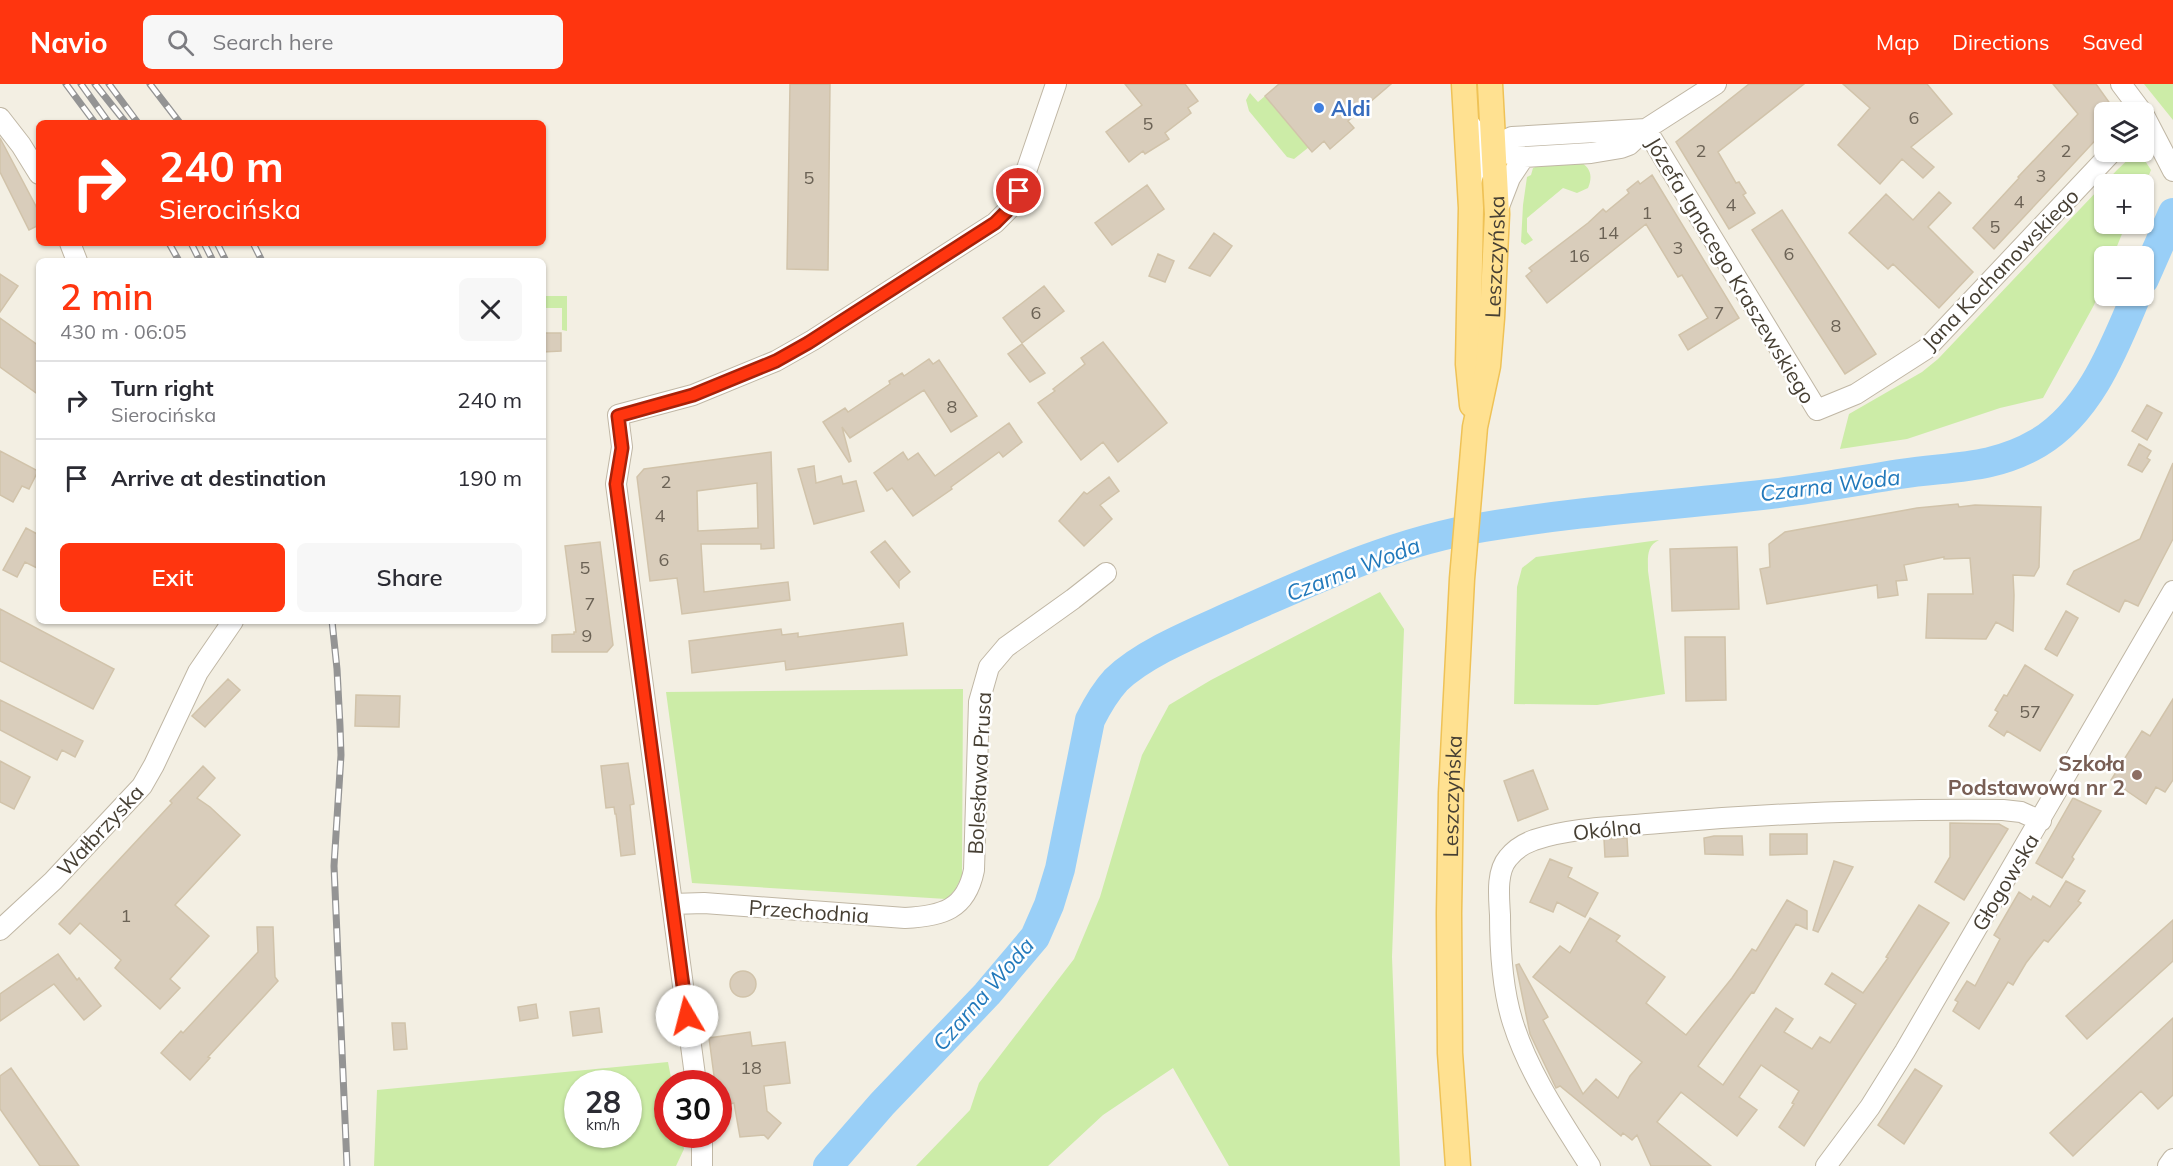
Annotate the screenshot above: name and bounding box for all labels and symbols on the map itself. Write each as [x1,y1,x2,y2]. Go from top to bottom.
place label: Aldi [1331,95,1371,121]
marker: Aldi [1312,101,1326,115]
house number: 6 [1909,106,1919,129]
house number: 5 [1143,112,1154,135]
street label: Józefa Ignacego Kraszewskiego [1641,132,1821,408]
house number: 2 [1696,139,1706,162]
house number: 2 [2061,139,2071,162]
house number: 3 [2036,164,2046,187]
pin [993,165,1044,216]
house number: 5 [804,166,815,189]
street label: Jana Kochanowskiego [1916,183,2084,355]
house number: 4 [2014,190,2025,213]
house number: 4 [1726,193,1737,216]
street label: Leszczyńska [1479,195,1510,318]
house number: 1 [1642,201,1652,224]
house number: 5 [1990,215,2001,238]
house number: 14 [1597,221,1619,244]
house number: 3 [1673,236,1683,259]
house number: 6 [1784,242,1794,265]
house number: 16 [1568,244,1590,267]
house number: 6 [1031,301,1041,324]
house number: 7 [1714,301,1724,324]
house number: 8 [1831,314,1841,337]
house number: 8 [947,395,957,418]
water label: Czarna Woda [1758,463,1902,507]
house number: 2 [661,470,671,493]
house number: 4 [655,504,666,527]
water label: Czarna Woda [1282,531,1424,607]
house number: 6 [659,548,669,571]
house number: 5 [580,556,591,579]
house number: 7 [585,592,595,615]
house number: 9 [582,624,592,647]
street label: Bolesława Prusa [962,691,996,855]
house number: 57 [2019,700,2041,723]
street label: Leszczyńska [1437,735,1467,858]
place label: Szkoła Podstawowa nr 2 [1948,750,2125,800]
marker: Szkoła Podstawowa nr 2 [2130,768,2144,782]
street label: Wałbrzyska [51,779,149,881]
street label: Okólna [1572,812,1642,846]
street label: Głogowska [1966,829,2044,935]
street label: Przechodnia [748,894,870,928]
house number: 1 [121,904,131,927]
water label: Czarna Woda [926,932,1040,1056]
position arrow [655,984,719,1048]
house number: 18 [740,1056,762,1079]
speed limit sign: 30 [654,1070,732,1148]

